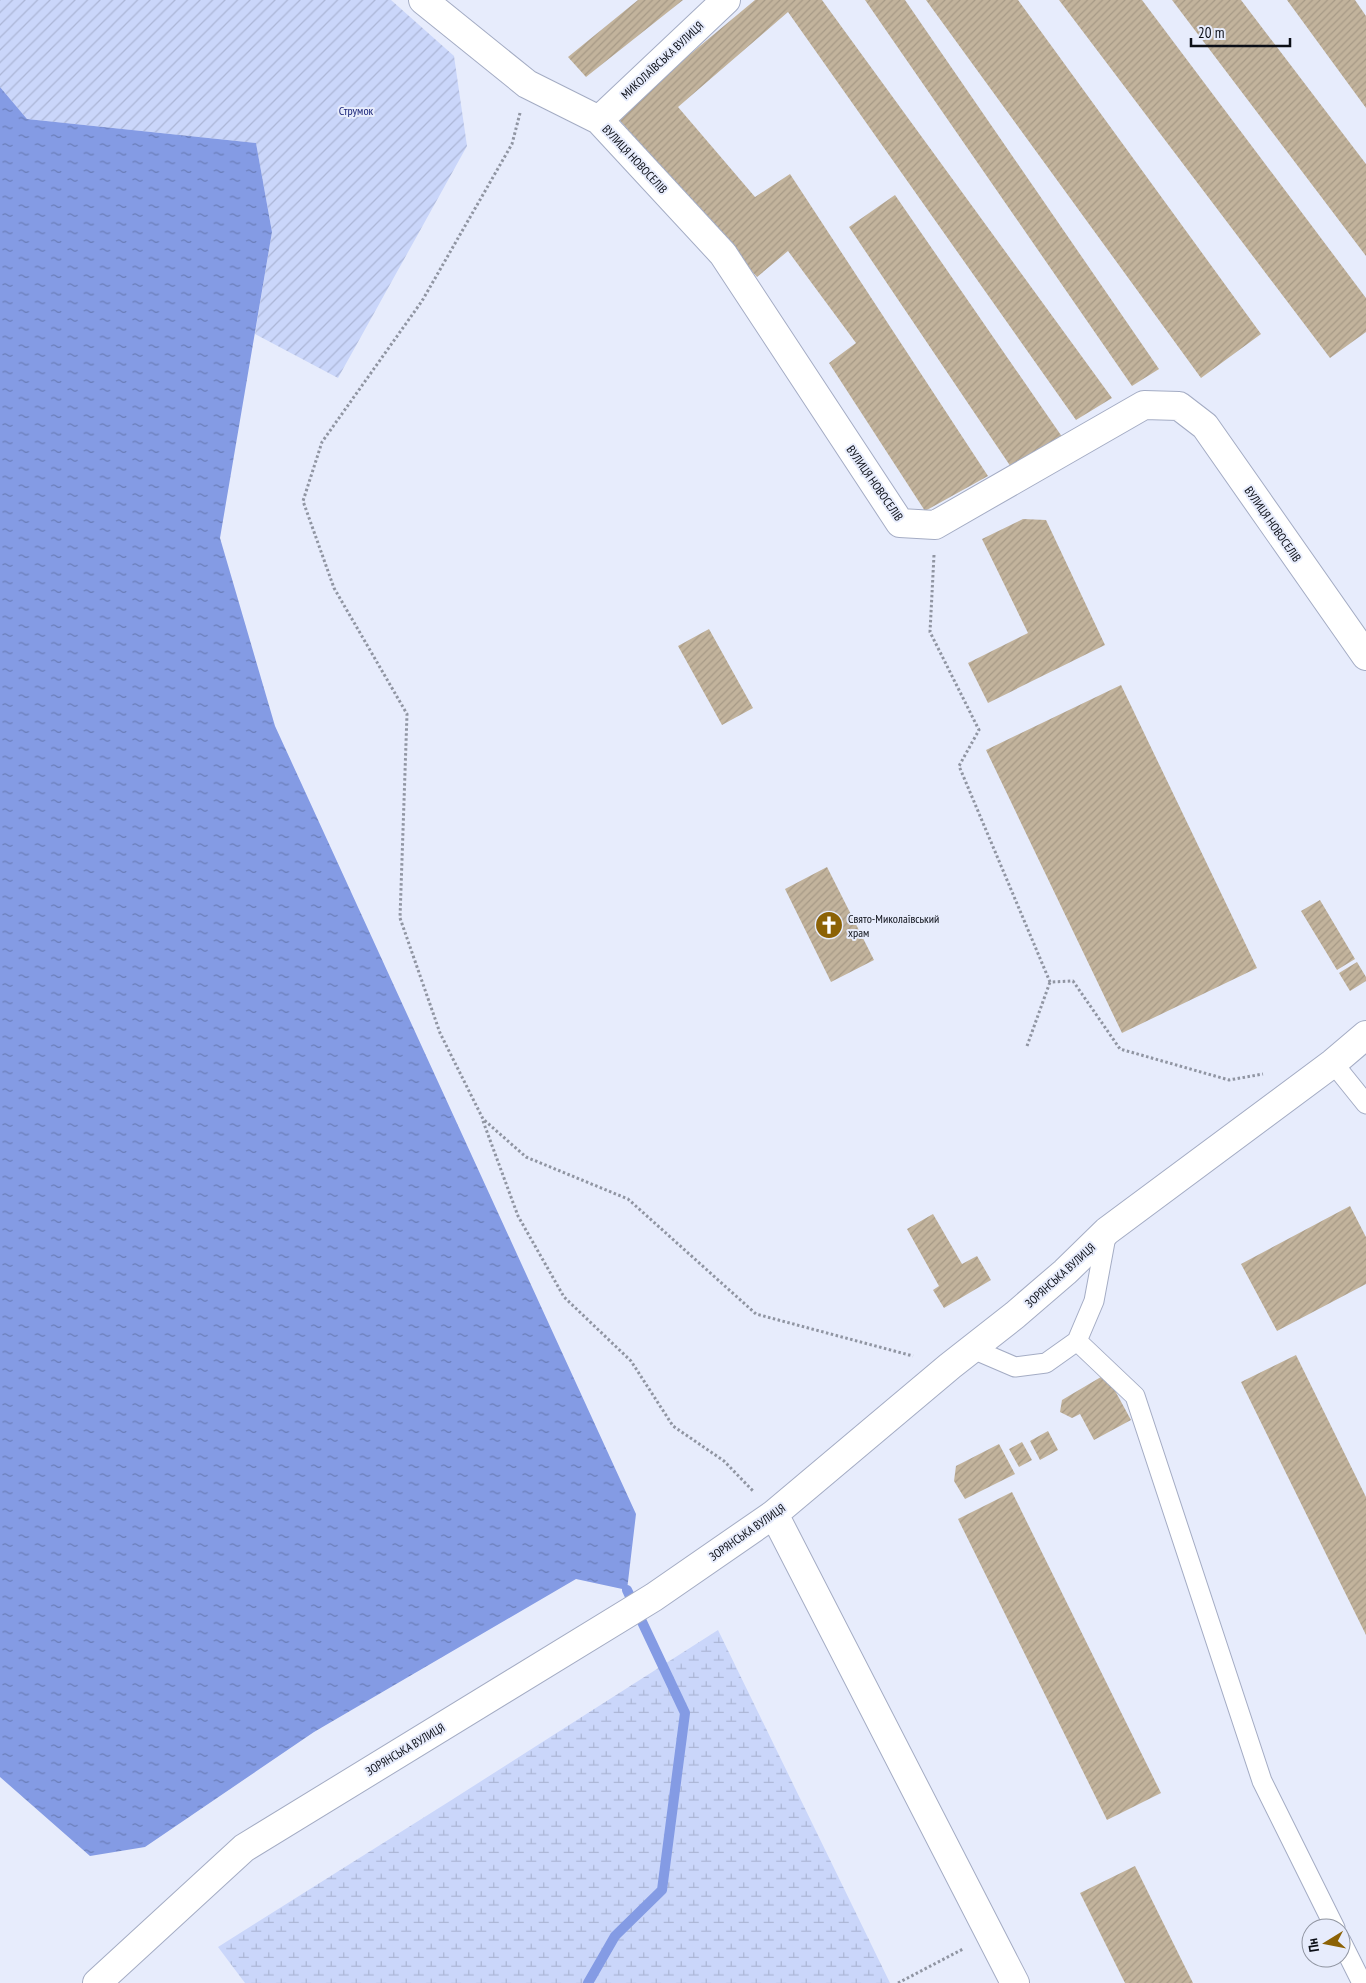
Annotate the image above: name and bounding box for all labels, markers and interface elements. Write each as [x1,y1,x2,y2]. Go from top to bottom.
scale bar [1191,15,1290,47]
street label: МИКОЛАЇВСЬКА ВУЛИЦЯ [618,18,706,102]
text: 20 m [1198,23,1224,42]
park label: Струмок [339,103,374,118]
street label: ВУЛИЦЯ НОВОСЕЛІВ [599,121,671,197]
street label: ВУЛИЦЯ НОВОСЕЛІВ [843,442,907,524]
street label: ВУЛИЦЯ НОВОСЕЛІВ [1241,483,1305,565]
church icon: Свято-Миколаївський храм [814,910,844,940]
place label: Свято-Миколаївський храм [848,911,939,940]
street label: ЗОРЯНСЬКА ВУЛИЦЯ [1022,1240,1098,1310]
street label: ЗОРЯНСЬКА ВУЛИЦЯ [706,1500,788,1564]
street label: ЗОРЯНСЬКА ВУЛИЦЯ [363,1720,447,1778]
north arrow [1301,1918,1351,1968]
text: Пн [1303,1937,1323,1953]

